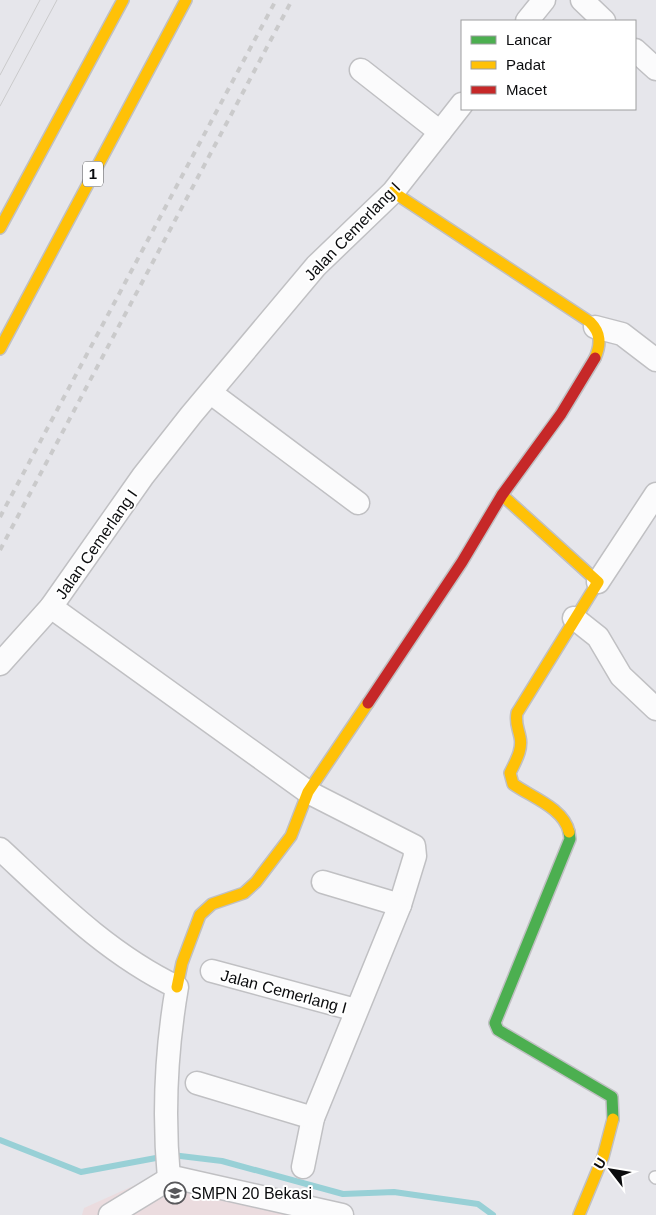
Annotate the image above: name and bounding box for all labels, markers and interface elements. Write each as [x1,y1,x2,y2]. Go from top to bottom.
legend [461,20,636,110]
text: Lancar [506,31,552,48]
text: Padat [506,56,546,73]
text: Macet [506,81,548,98]
road number: 1 [83,162,103,186]
street label: Jalan Cemerlang I [301,179,404,284]
street label: Jalan Cemerlang I [52,486,141,602]
street label: Jalan Cemerlang I [219,966,349,1016]
north arrow [586,1145,636,1195]
text: U [590,1155,609,1172]
school or university icon: SMPN 20 Bekasi [163,1181,187,1205]
place label: SMPN 20 Bekasi [191,1185,312,1202]

